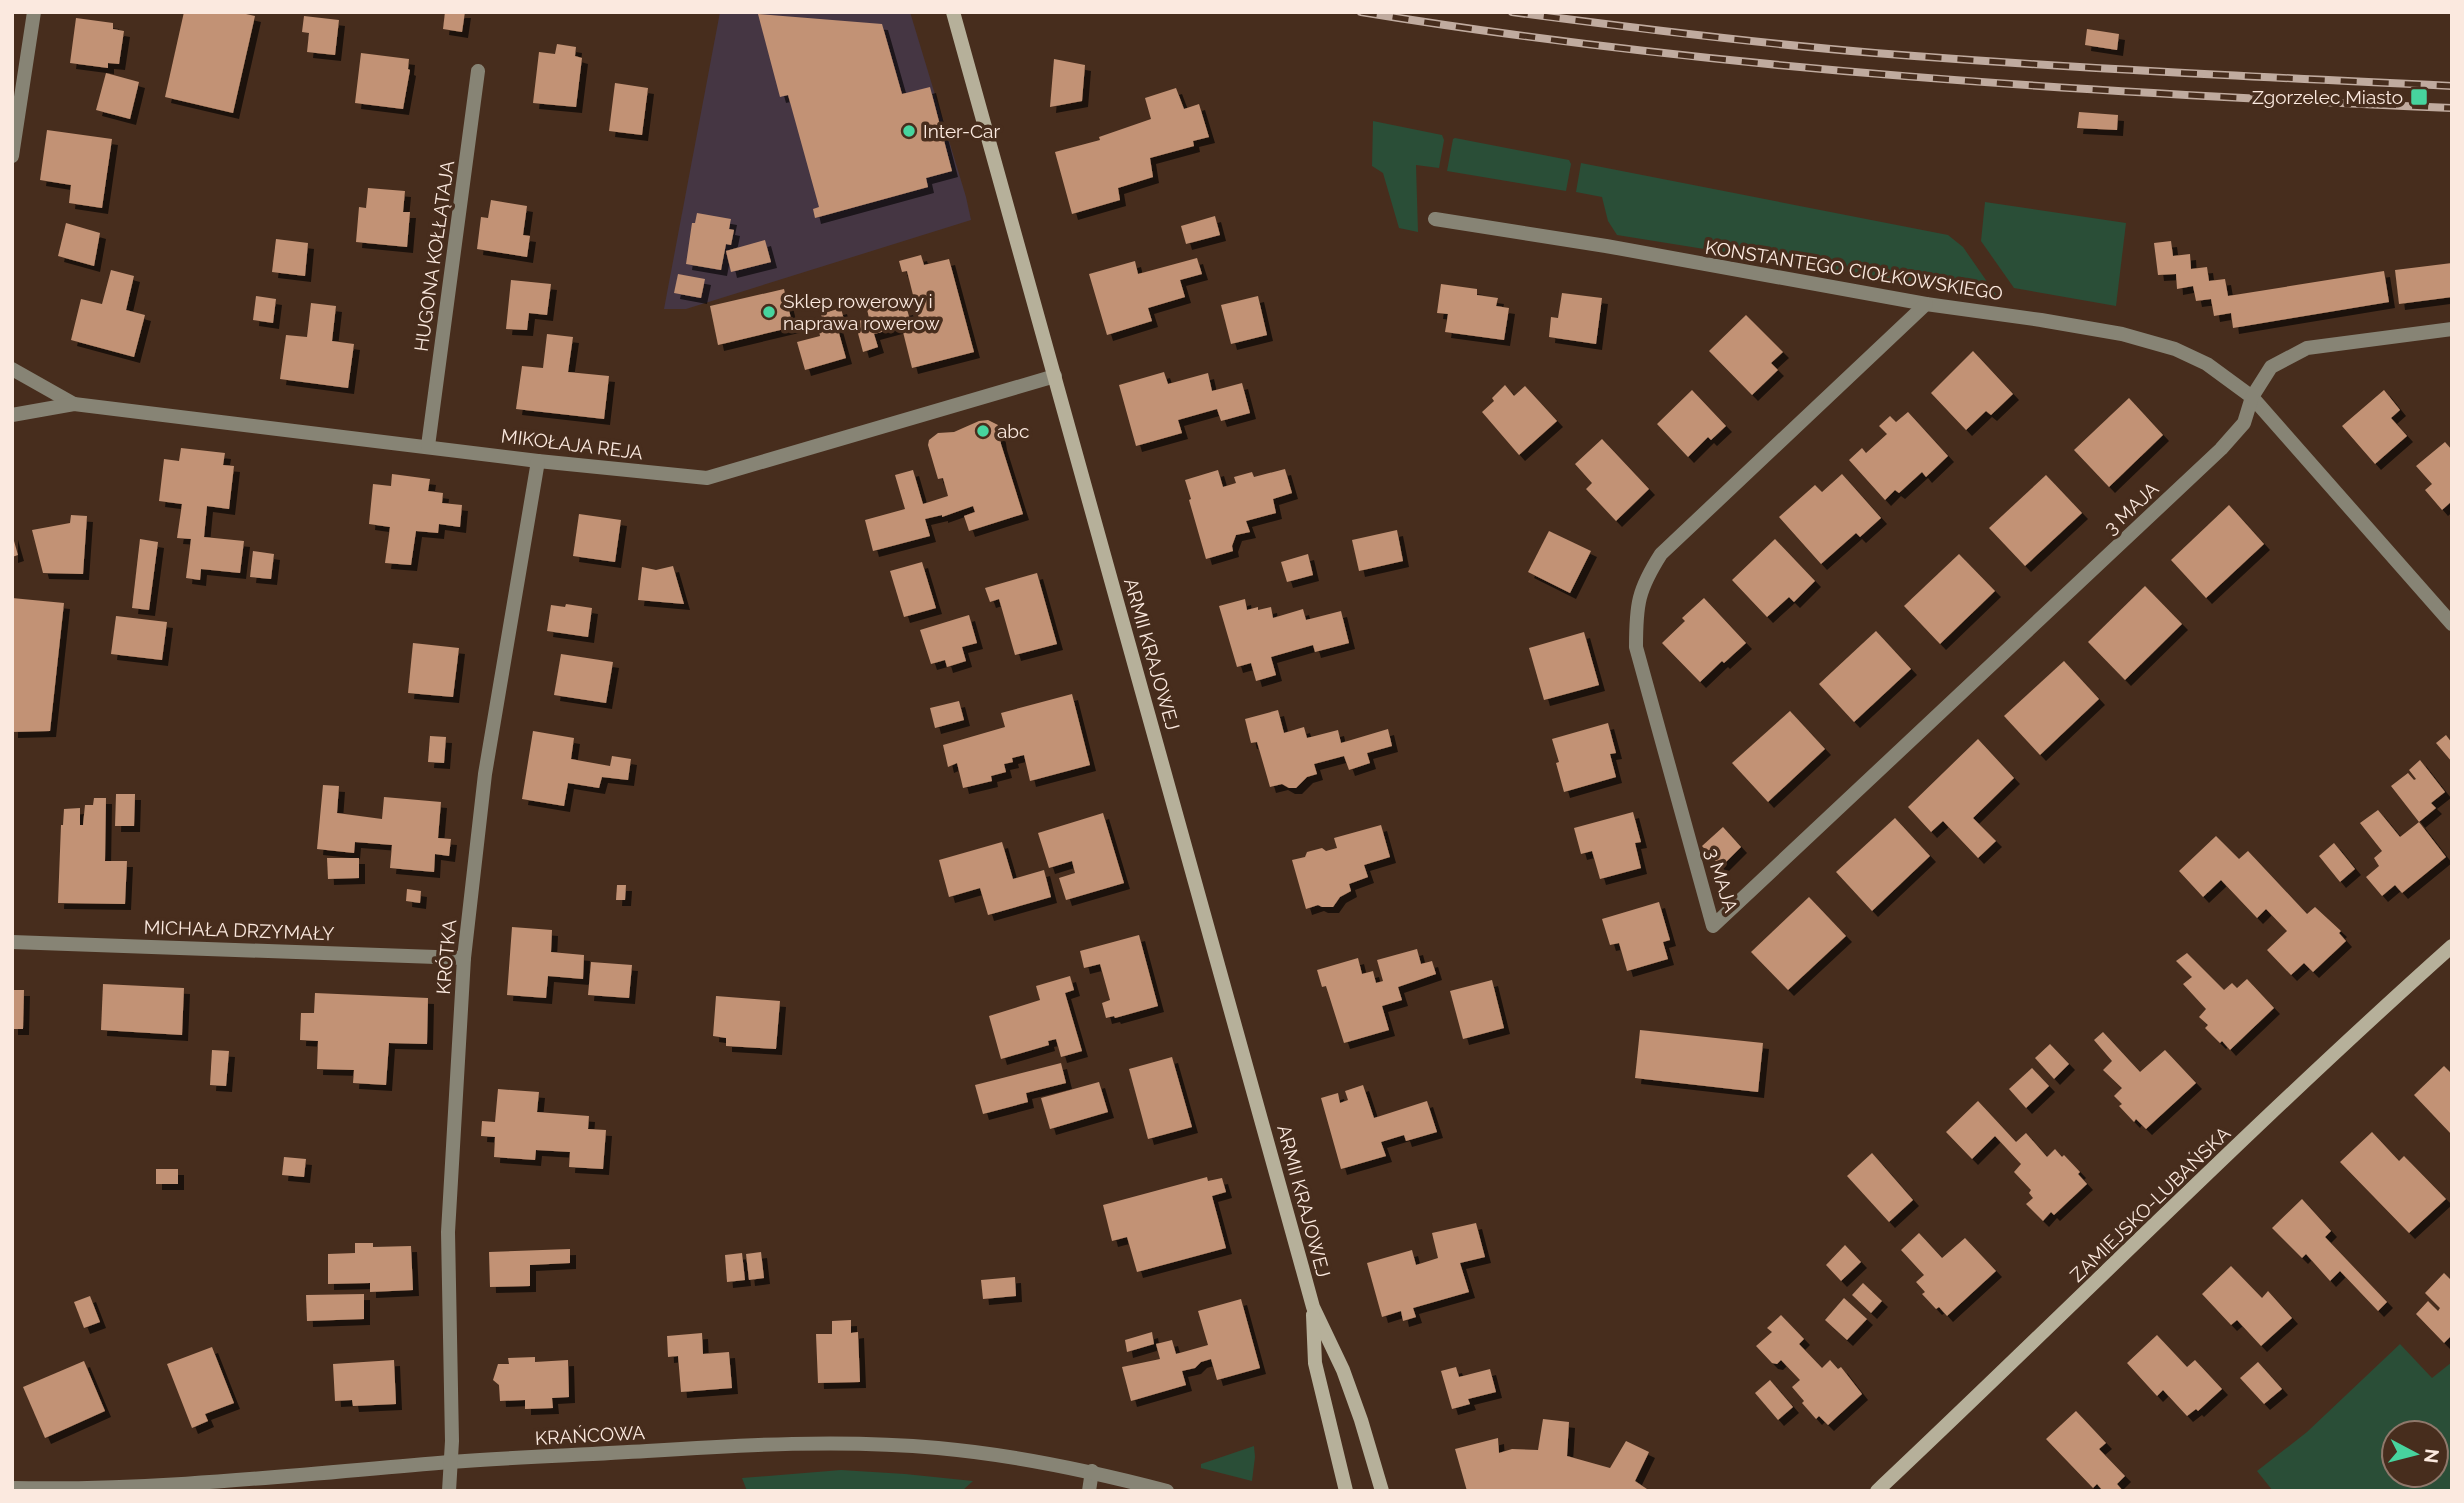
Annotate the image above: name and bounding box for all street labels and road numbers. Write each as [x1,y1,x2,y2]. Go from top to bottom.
street label: HUGONA KOŁŁĄTAJA [410,159,458,353]
street label: KONSTANTEGO CIOŁKOWSKIEGO [1704,236,2004,304]
street label: MIKOŁAJA REJA [500,424,644,464]
street label: 3 MAJA [2099,477,2163,539]
street label: ARMII KRAJOWEJ [1120,575,1184,733]
street label: 3 MAJA [1701,845,1743,915]
street label: MICHAŁA DRZYMAŁY [143,916,335,944]
street label: KRÓTKA [432,919,460,995]
street label: ARMII KRAJOWEJ [1273,1122,1335,1280]
street label: ZAMIEJSKO-LUBAŃSKA [2066,1122,2235,1286]
street label: KRAŃCOWA [534,1421,646,1449]

